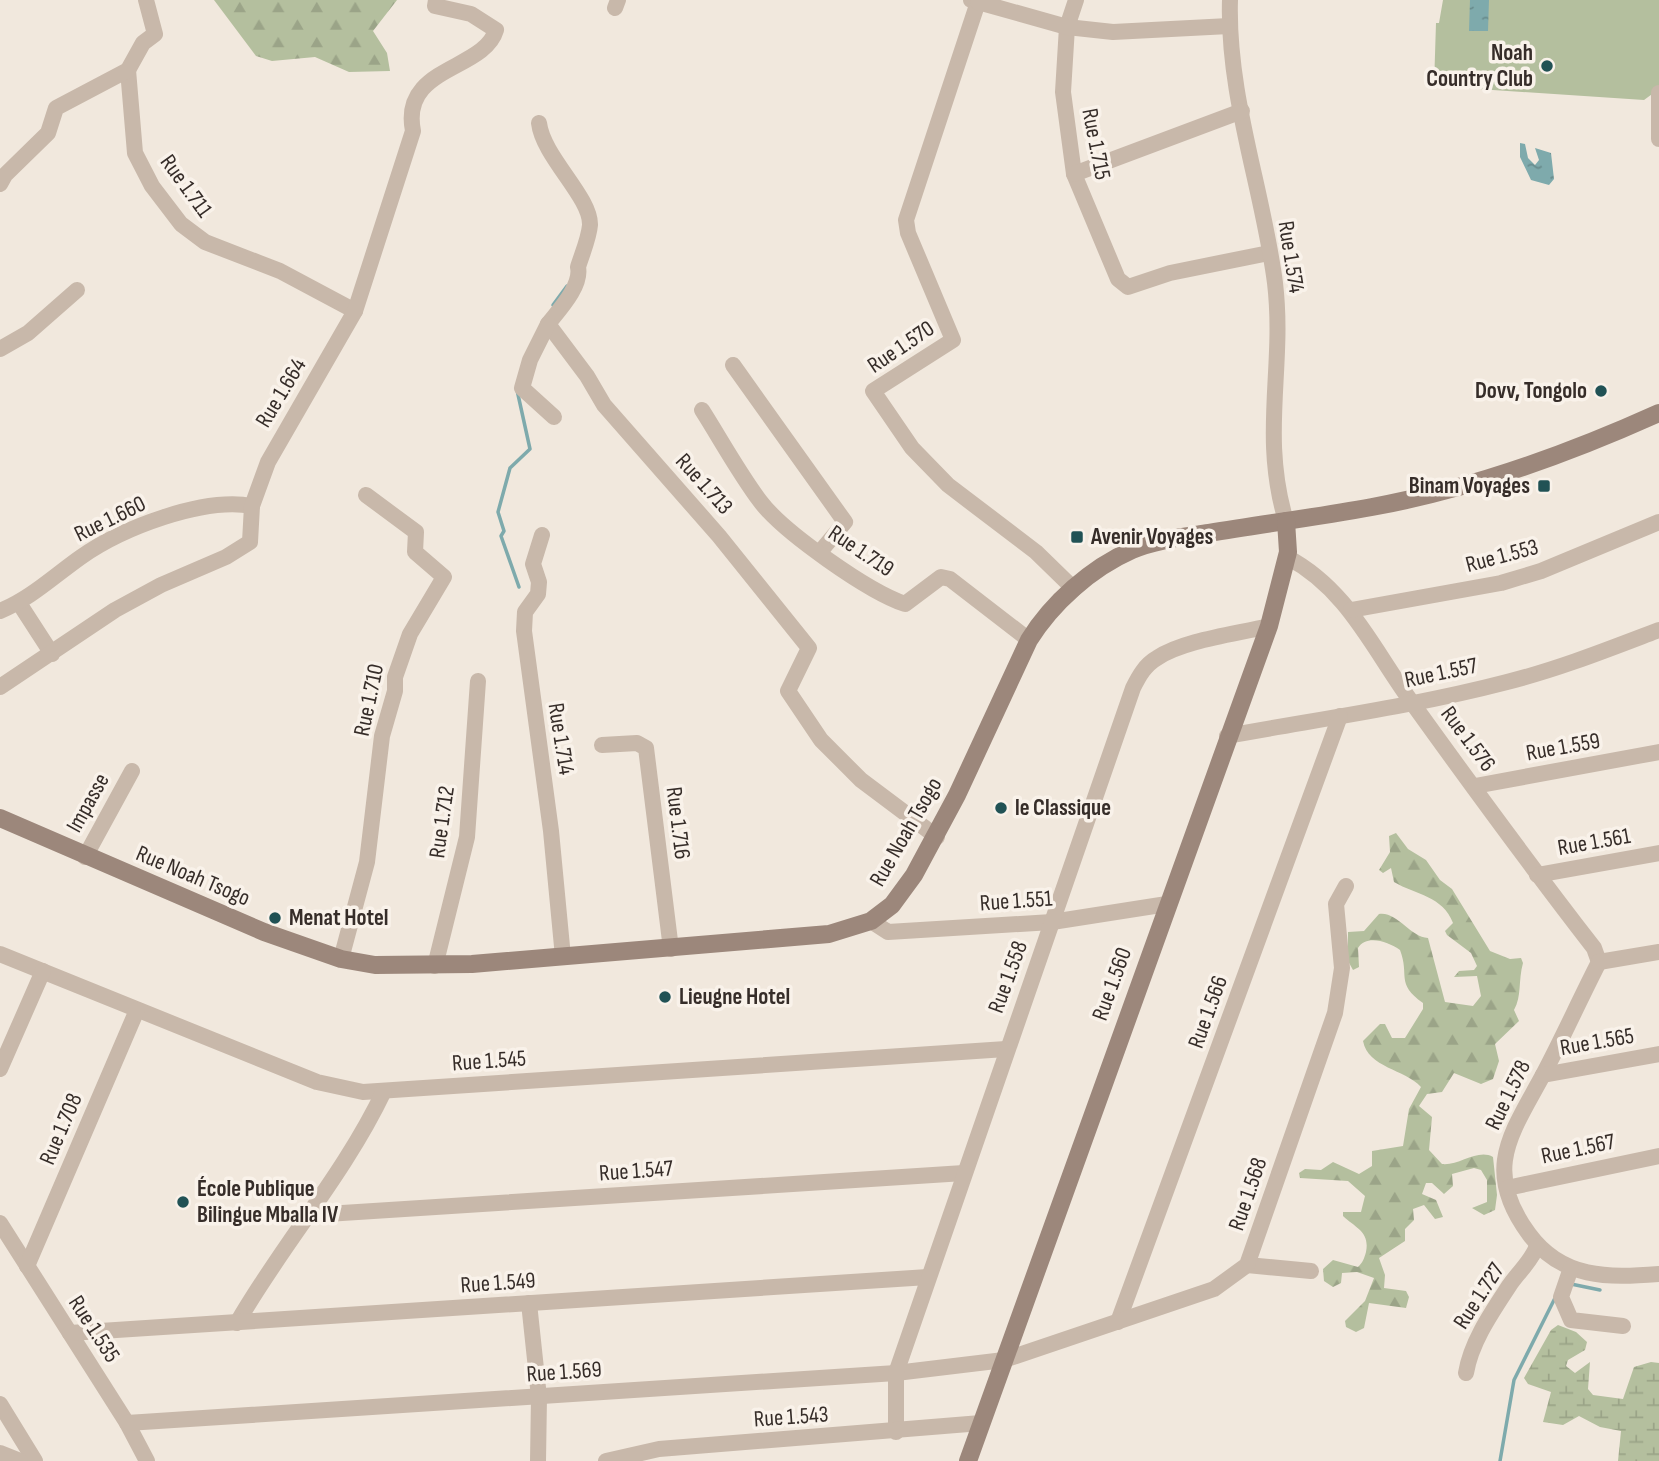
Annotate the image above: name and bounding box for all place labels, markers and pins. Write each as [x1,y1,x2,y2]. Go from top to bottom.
place label: Noah Country Club [1426,39,1533,93]
marker: Noah Country Club [1539,58,1555,74]
place label: Dovv, Tongolo [1475,377,1587,405]
marker: Dovv, Tongolo [1593,383,1609,399]
place label: Binam Voyages [1409,472,1530,500]
marker: Binam Voyages [1536,478,1552,494]
place label: Avenir Voyages [1090,523,1214,551]
marker: Avenir Voyages [1069,529,1085,545]
place label: le Classique [1015,794,1111,822]
marker: le Classique [993,800,1009,816]
place label: Menat Hotel [289,904,388,932]
marker: Menat Hotel [267,910,283,926]
place label: Lieugne Hotel [679,983,790,1011]
marker: Lieugne Hotel [657,989,673,1005]
place label: École Publique Bilingue Mballa IV [197,1175,339,1229]
marker: École Publique Bilingue Mballa IV [175,1194,191,1210]

